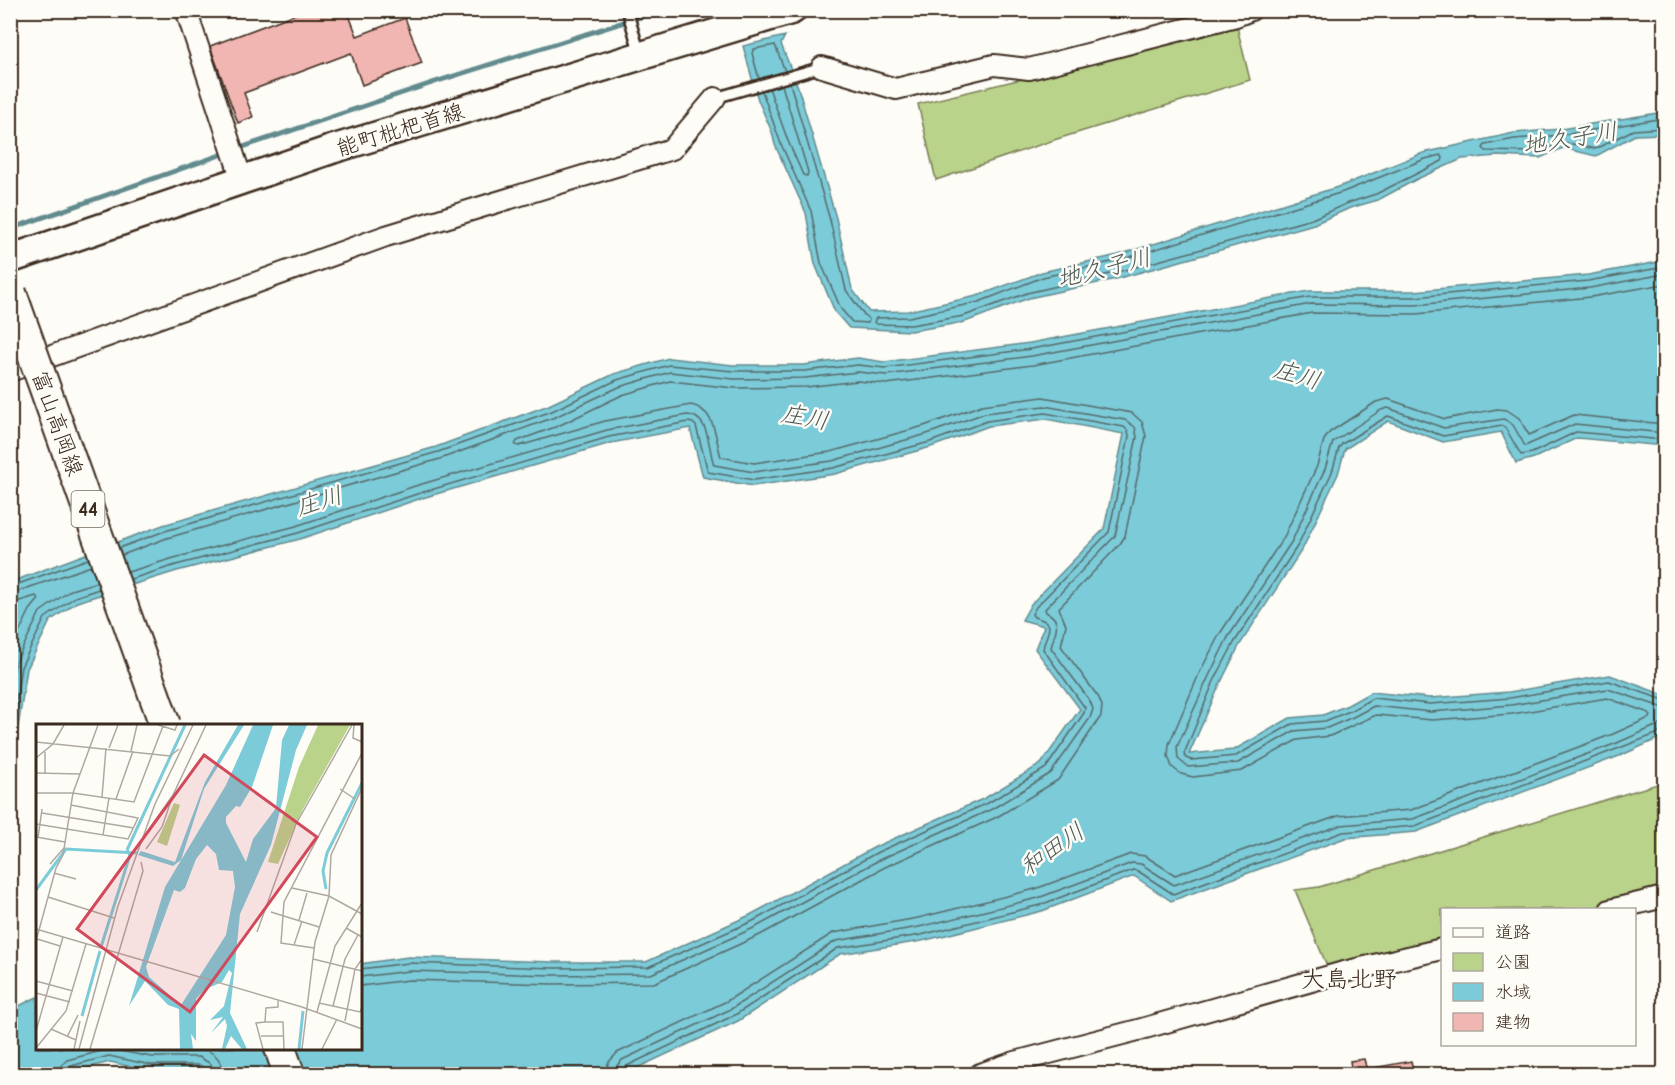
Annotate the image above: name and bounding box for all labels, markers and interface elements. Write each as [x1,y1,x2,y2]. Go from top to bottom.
street label: 能町枇杷首線 [333,98,467,162]
water label: 地久子川 [1520,117,1620,159]
water label: 地久子川 [1054,243,1154,293]
water label: 庄川 [1270,355,1324,395]
street label: 富山高岡線 [26,367,88,479]
water label: 庄川 [779,399,831,435]
water label: 庄川 [292,481,346,521]
road number: 44 [72,491,104,527]
inset map [36,724,362,1049]
water label: 和田川 [1014,817,1090,881]
legend [1441,908,1636,1046]
text: 道路 [1495,922,1531,943]
text: 公園 [1495,952,1531,973]
district label: 大島北野 [1301,965,1397,993]
text: 水域 [1495,982,1531,1003]
text: 建物 [1495,1012,1531,1033]

